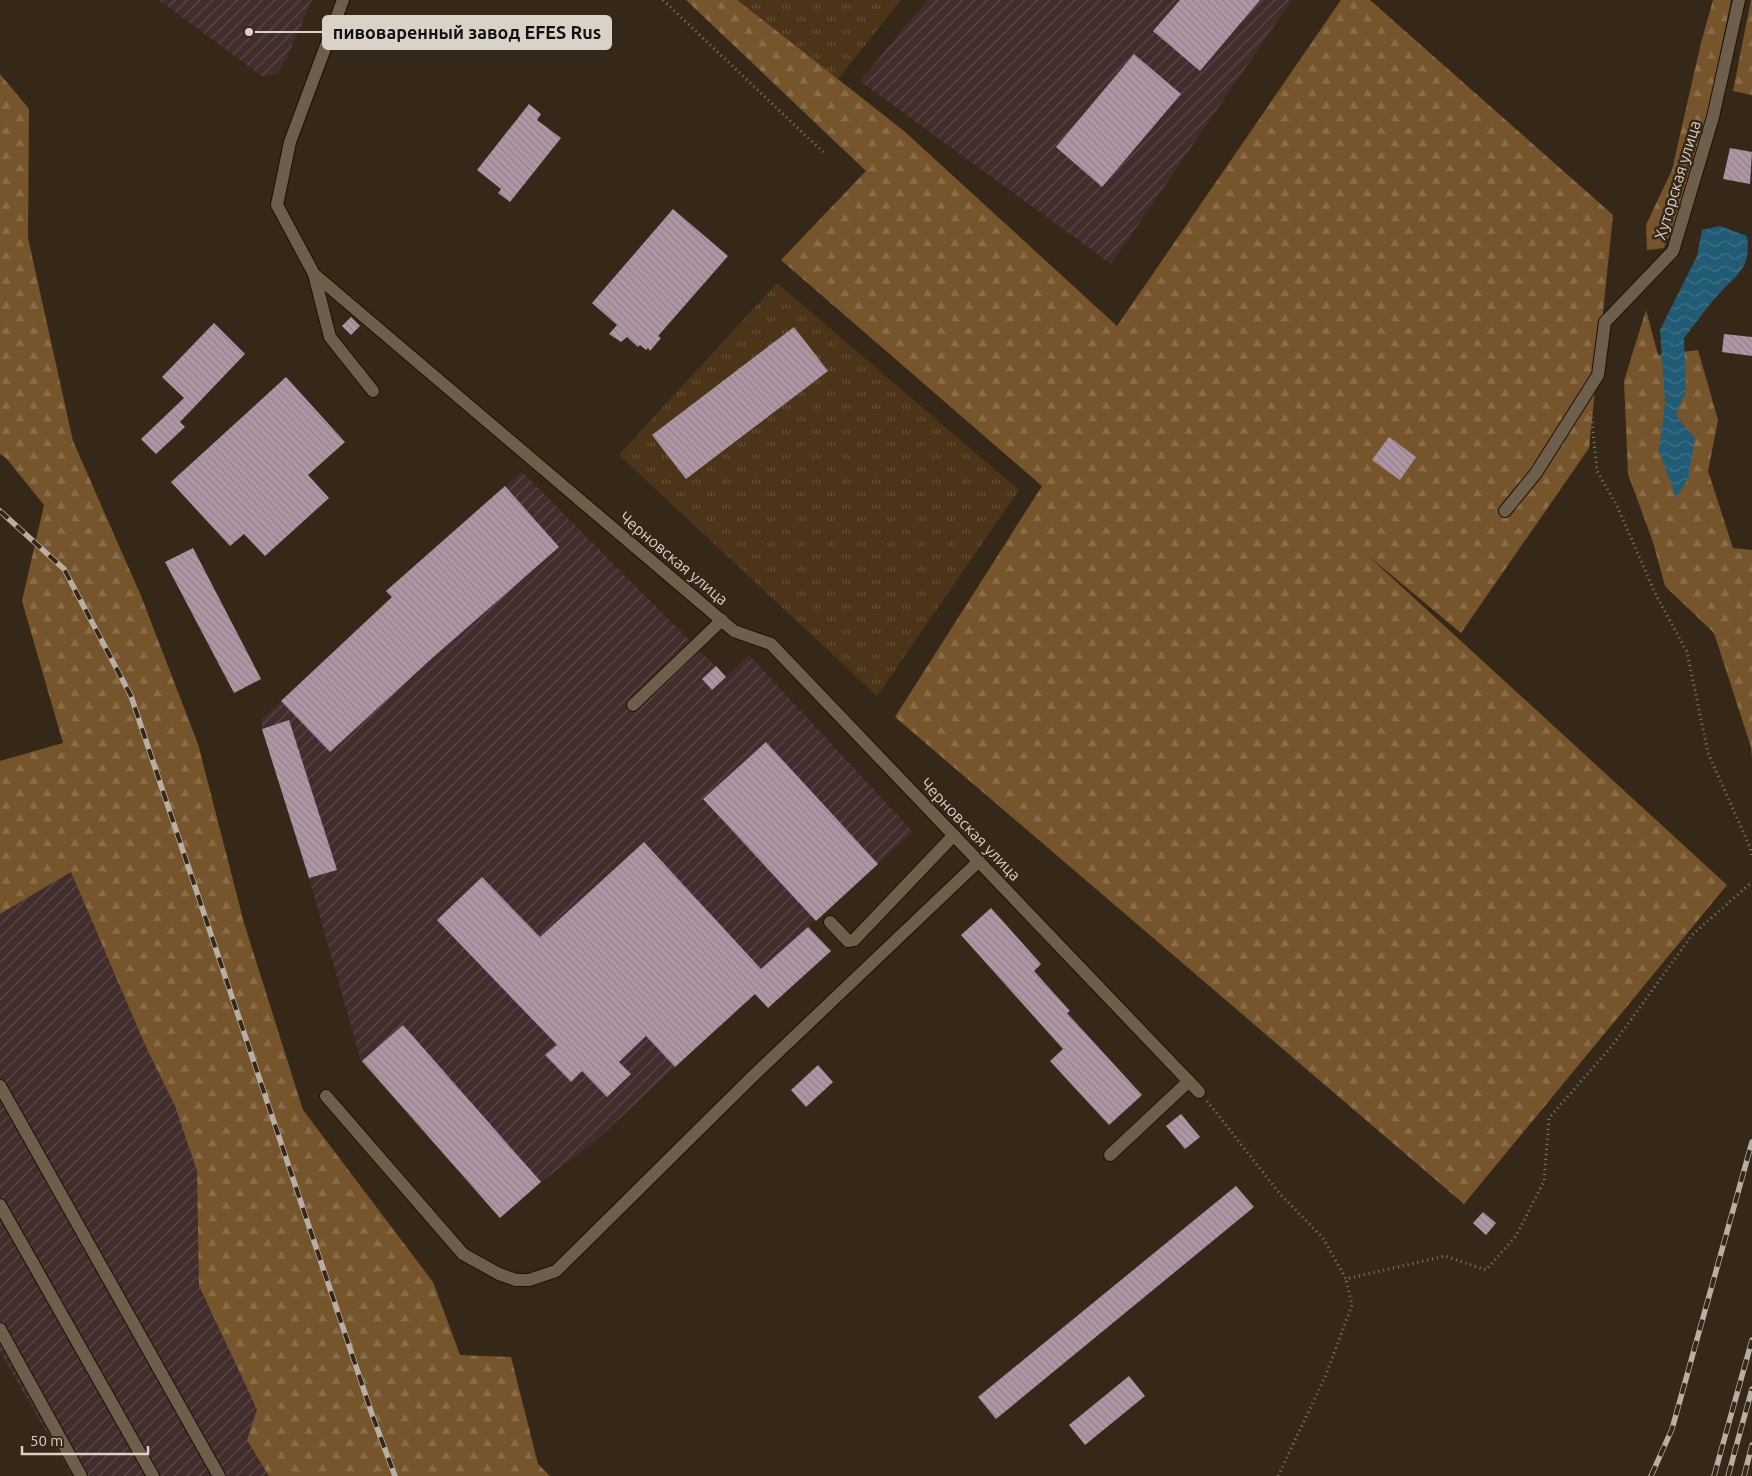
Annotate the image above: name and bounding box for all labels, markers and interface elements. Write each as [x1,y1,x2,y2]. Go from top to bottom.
callout: пивоваренный завод EFES Rus [323,16,611,49]
text: пивоваренный завод EFES Rus [333,22,601,42]
street label: Хуторская улица [1650,118,1704,242]
street label: Черновская улица [616,508,732,608]
street label: Черновская улица [917,774,1025,884]
scale bar [22,1424,149,1456]
text: 50 m [30,1432,63,1449]

